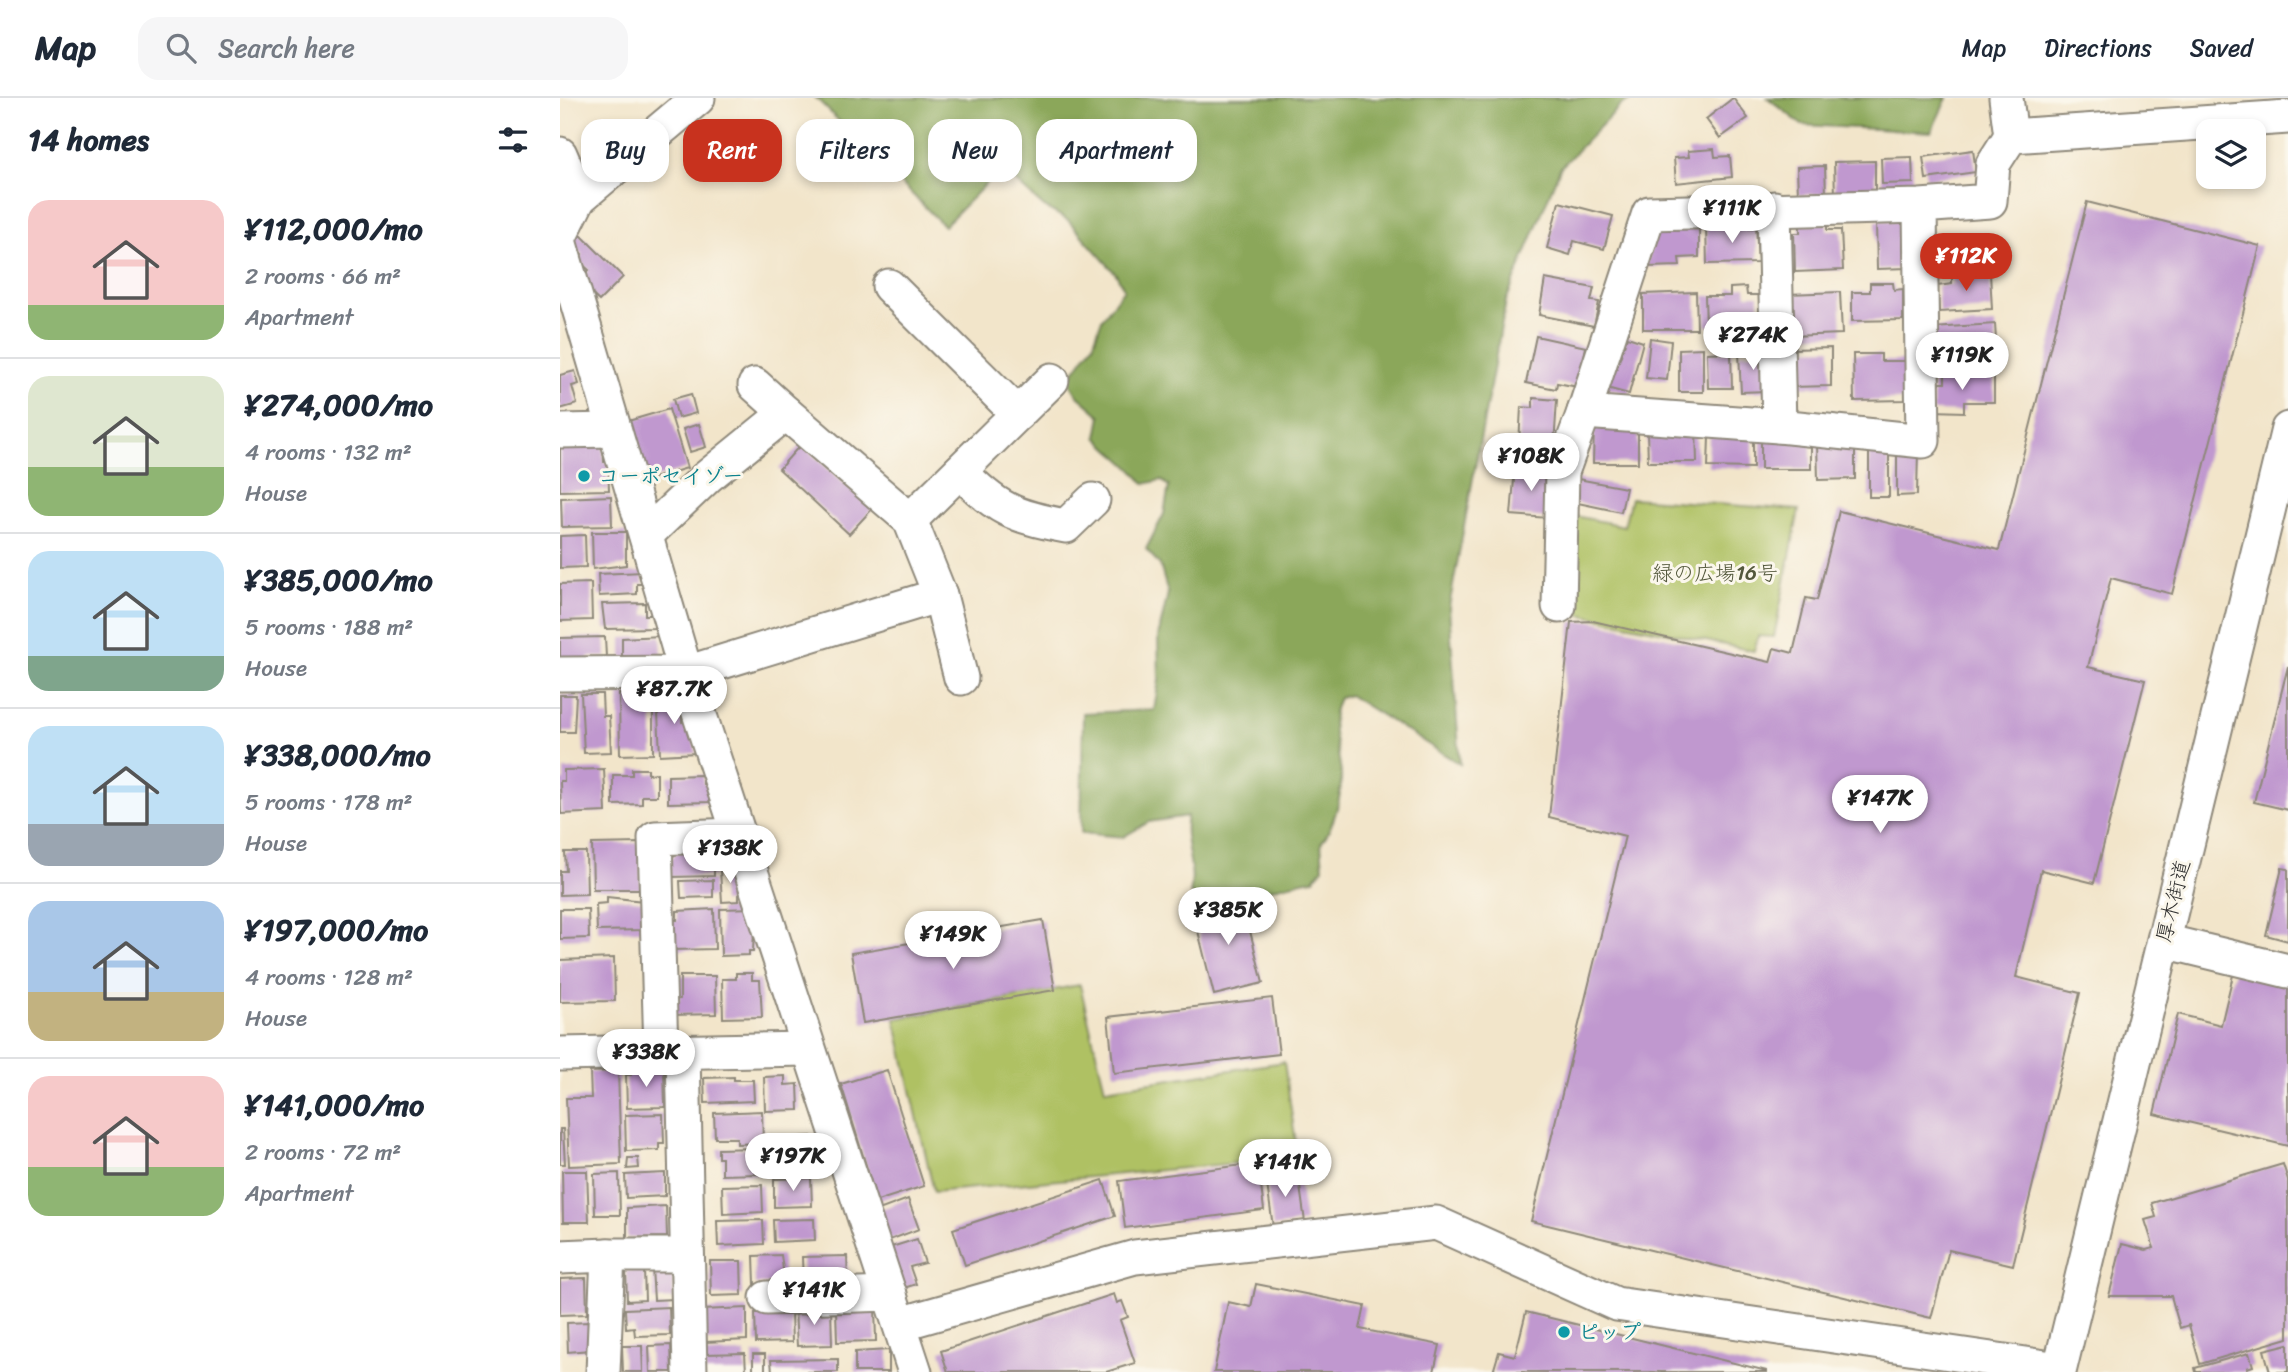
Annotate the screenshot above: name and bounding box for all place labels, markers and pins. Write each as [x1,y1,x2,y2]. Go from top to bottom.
pin: ¥111K [1683,186,1781,245]
pin: ¥112K [1917,234,2015,293]
pin: ¥274K [1704,313,1802,372]
pin: ¥119K [1913,332,2011,392]
pin: ¥108K [1482,434,1580,493]
place label: コーポセイゾー [598,457,743,495]
marker: コーポセイゾー [576,468,592,484]
pin: ¥87.7K [617,666,731,726]
pin: ¥147K [1831,776,1929,835]
pin: ¥138K [681,826,779,885]
pin: ¥385K [1179,888,1277,947]
pin: ¥149K [904,912,1002,971]
pin: ¥338K [597,1030,695,1089]
pin: ¥197K [744,1134,842,1193]
pin: ¥141K [1236,1140,1334,1199]
pin: ¥141K [765,1268,863,1327]
place label: ピップ [1578,1313,1641,1351]
marker: ピップ [1556,1324,1572,1340]

